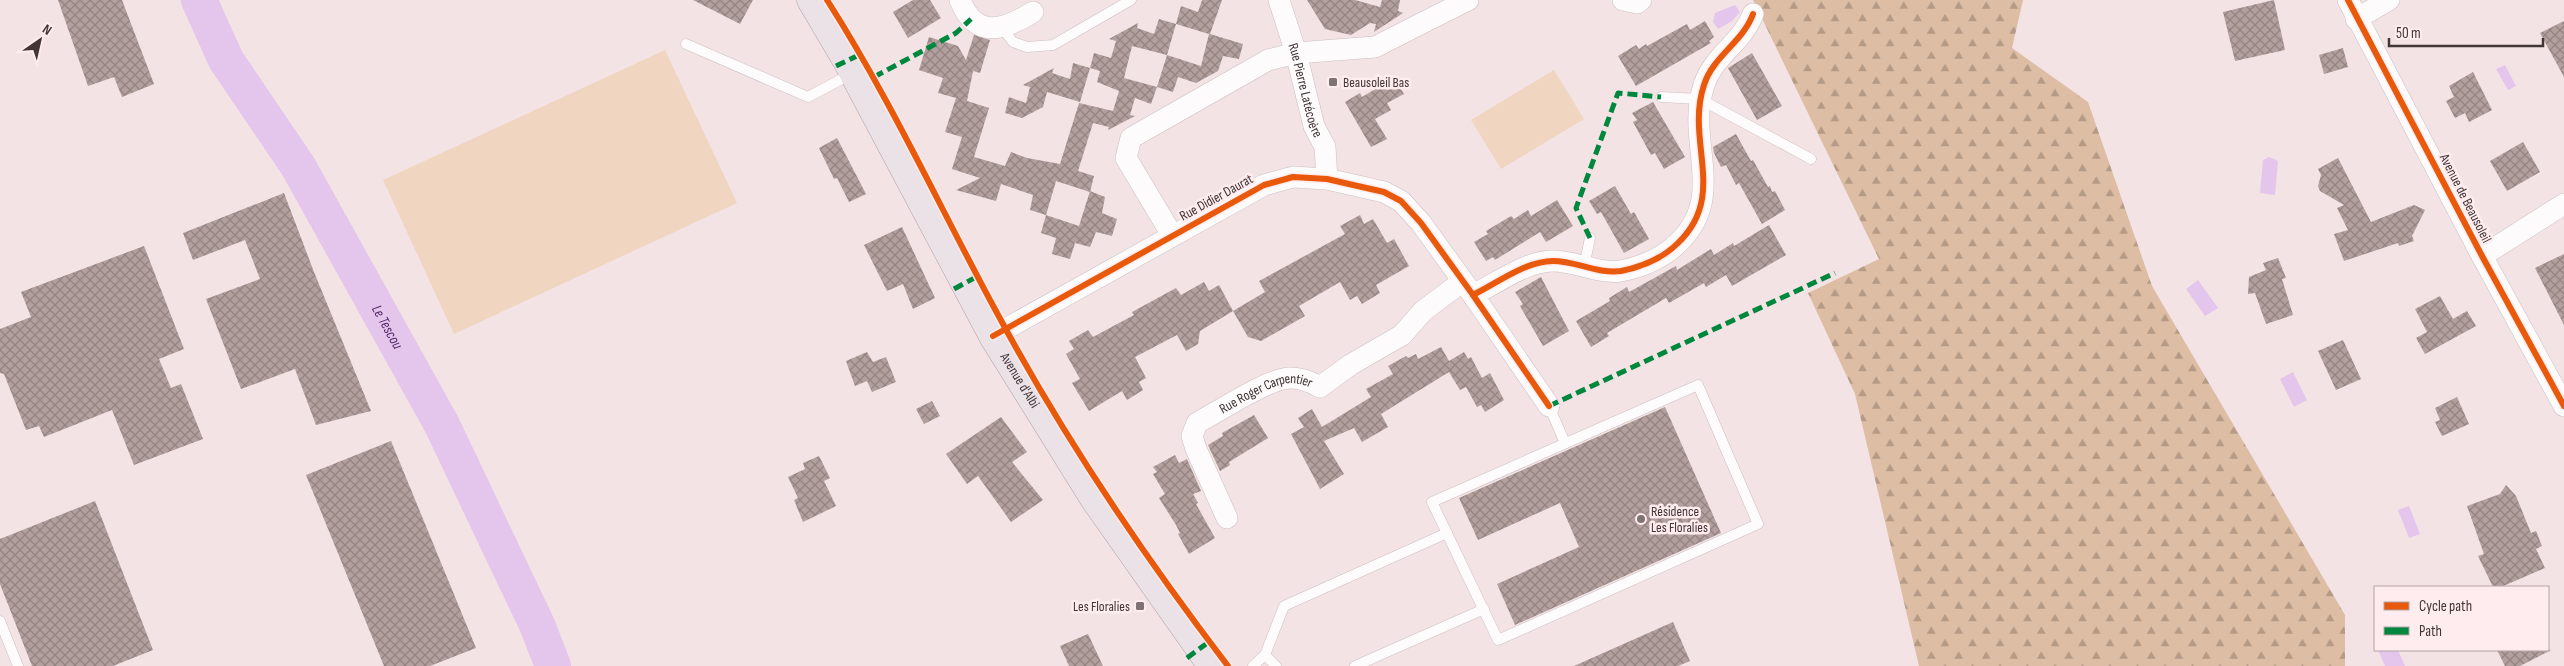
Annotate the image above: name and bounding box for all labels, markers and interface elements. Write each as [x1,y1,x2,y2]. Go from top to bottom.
north arrow [15,15,65,65]
scale bar [2389,15,2543,47]
text: N [39,20,55,39]
text: 50 m [2396,24,2421,43]
street label: Rue Pierre Latécoère [1284,41,1326,140]
place label: Beausoleil Bas [1343,74,1409,91]
marker: Beausoleil Bas [1327,76,1339,88]
street label: Avenue de Beausoleil [2435,150,2495,246]
street label: Rue Didier Daurat [1176,170,1256,225]
water label: Le Tescou [367,302,407,353]
street label: Avenue d'Albi [996,349,1043,411]
street label: Rue Roger Carpentier [1216,370,1315,417]
place label: Résidence Les Floralies [1651,503,1708,536]
marker: Résidence Les Floralies [1635,513,1647,525]
legend [2374,586,2549,651]
text: Cycle path [2419,597,2472,616]
place label: Les Floralies [1073,598,1130,615]
marker: Les Floralies [1134,600,1146,612]
text: Path [2419,622,2442,641]

